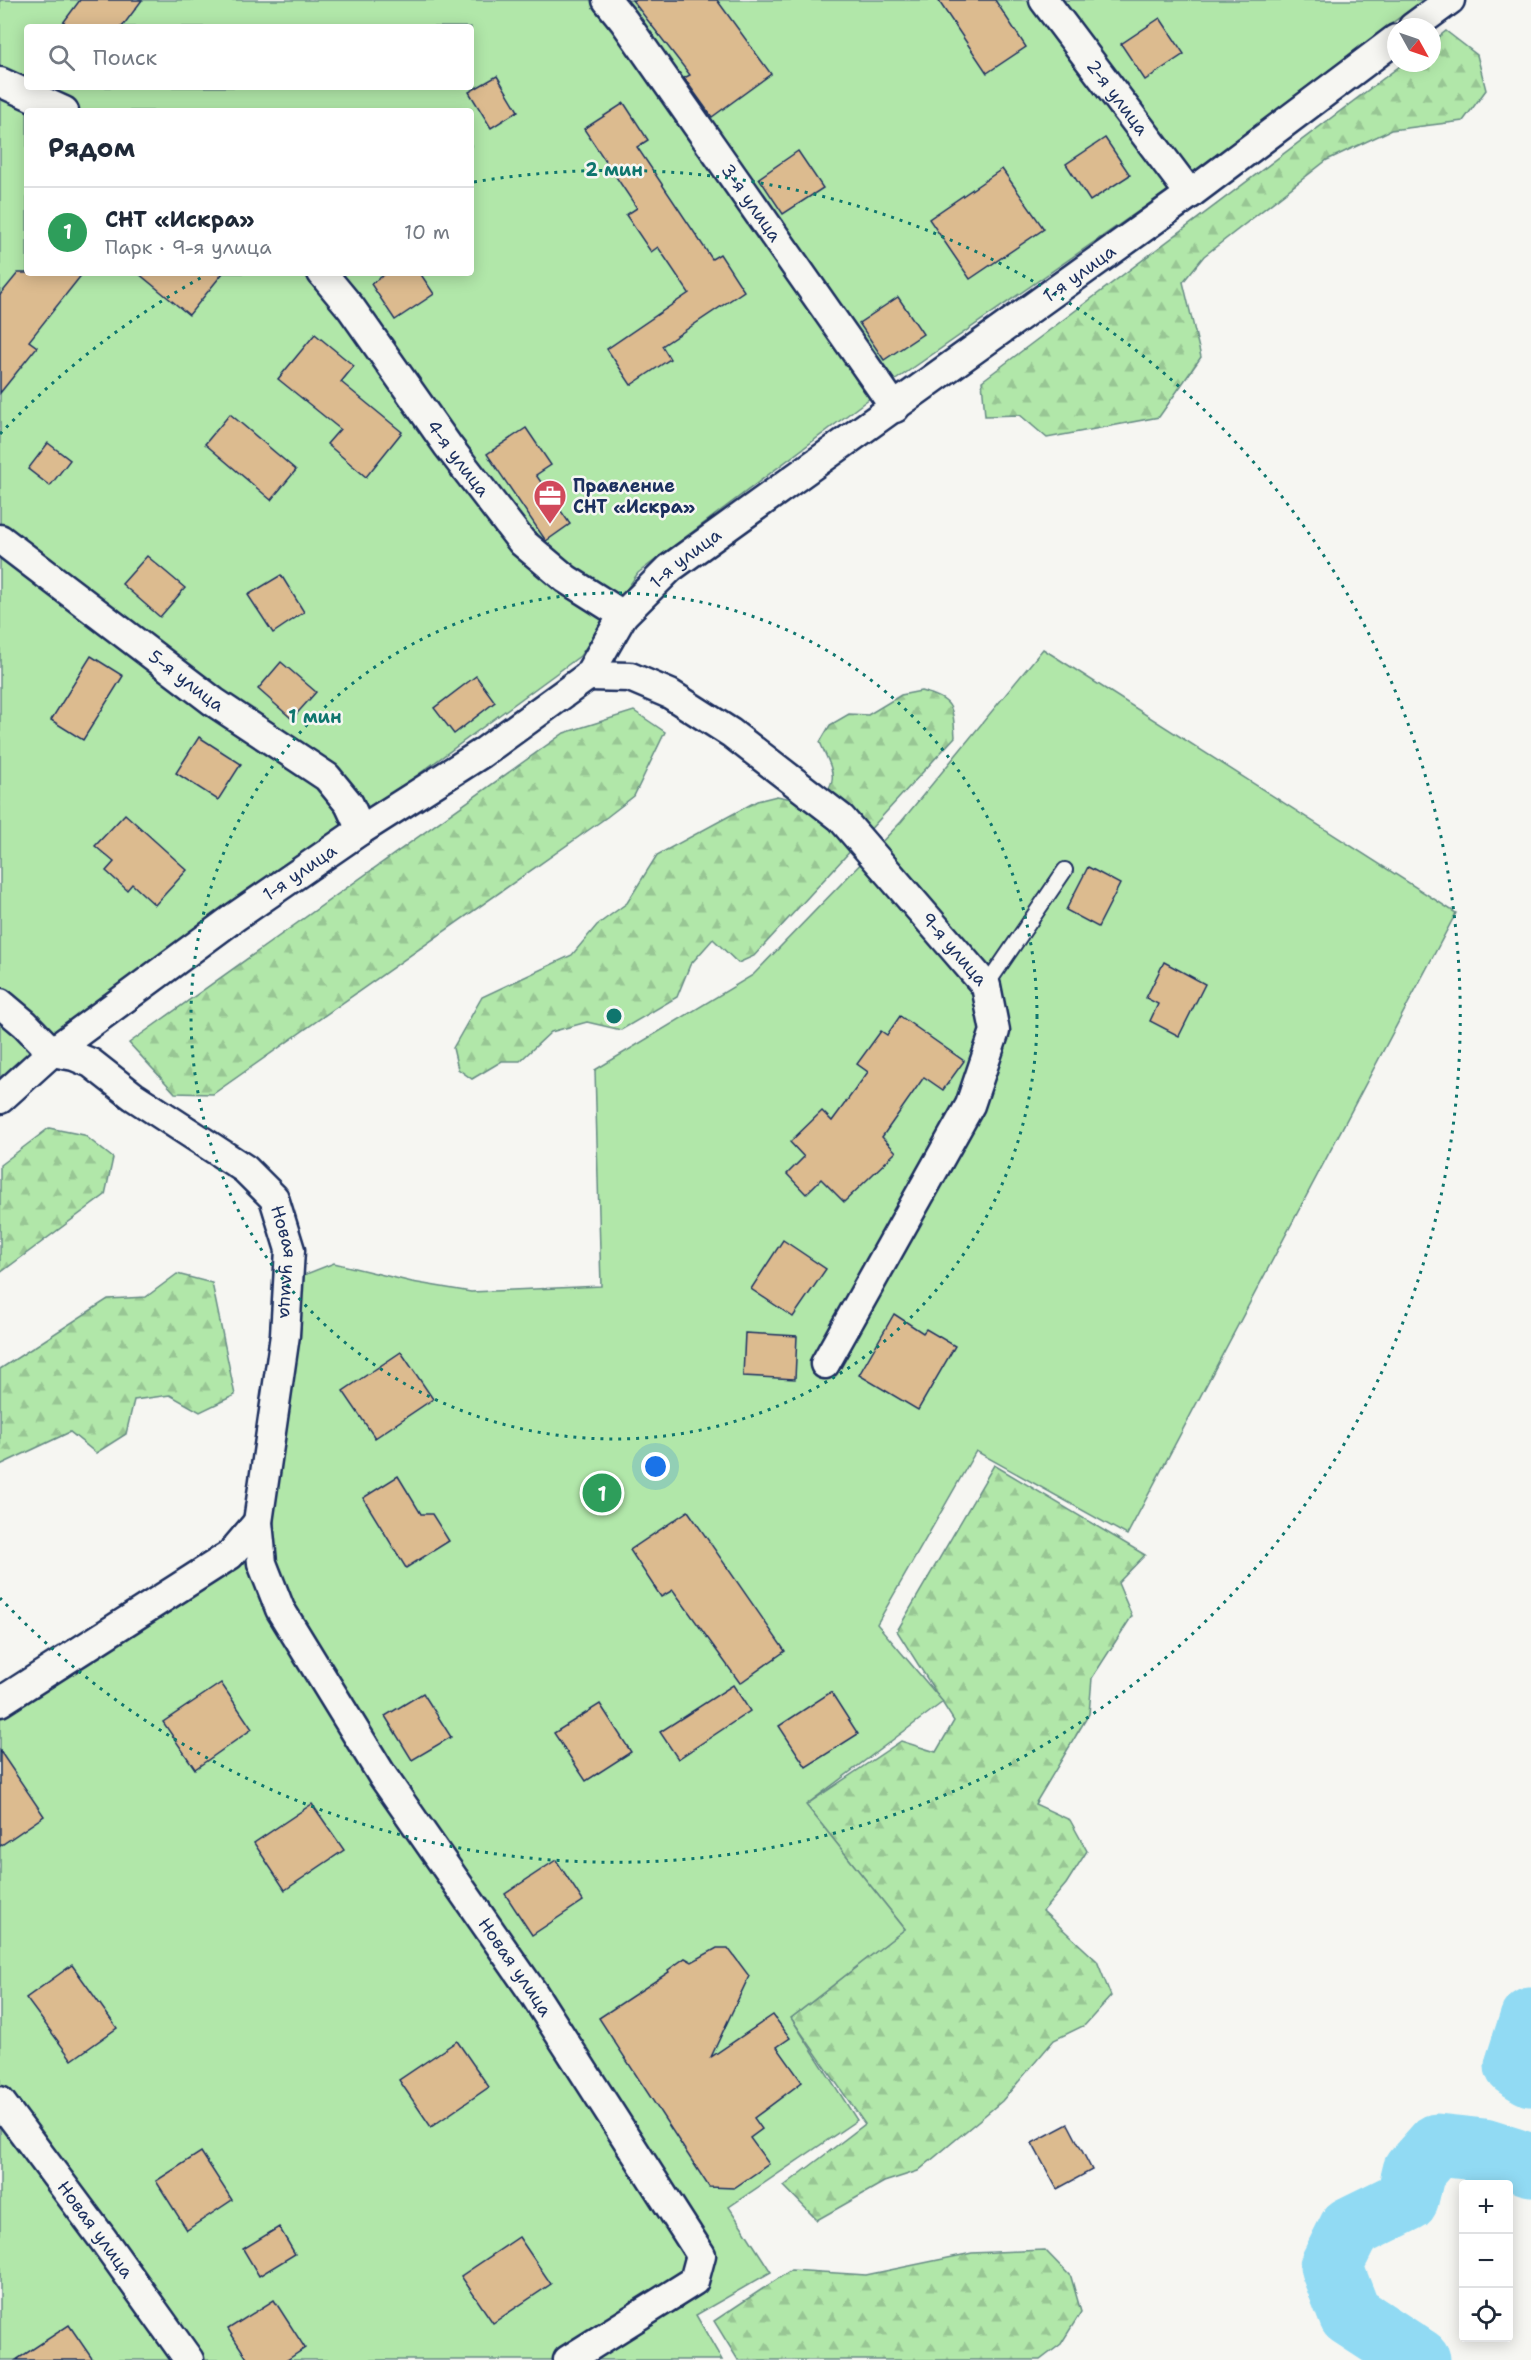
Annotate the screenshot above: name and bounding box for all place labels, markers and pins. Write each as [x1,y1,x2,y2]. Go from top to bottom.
place label: Правление СНТ «Искра» [573,474,695,519]
office icon: Правление СНТ «Искра» [532,478,568,525]
centre of rings [604,1006,624,1026]
pin: 1 [582,1470,622,1516]

